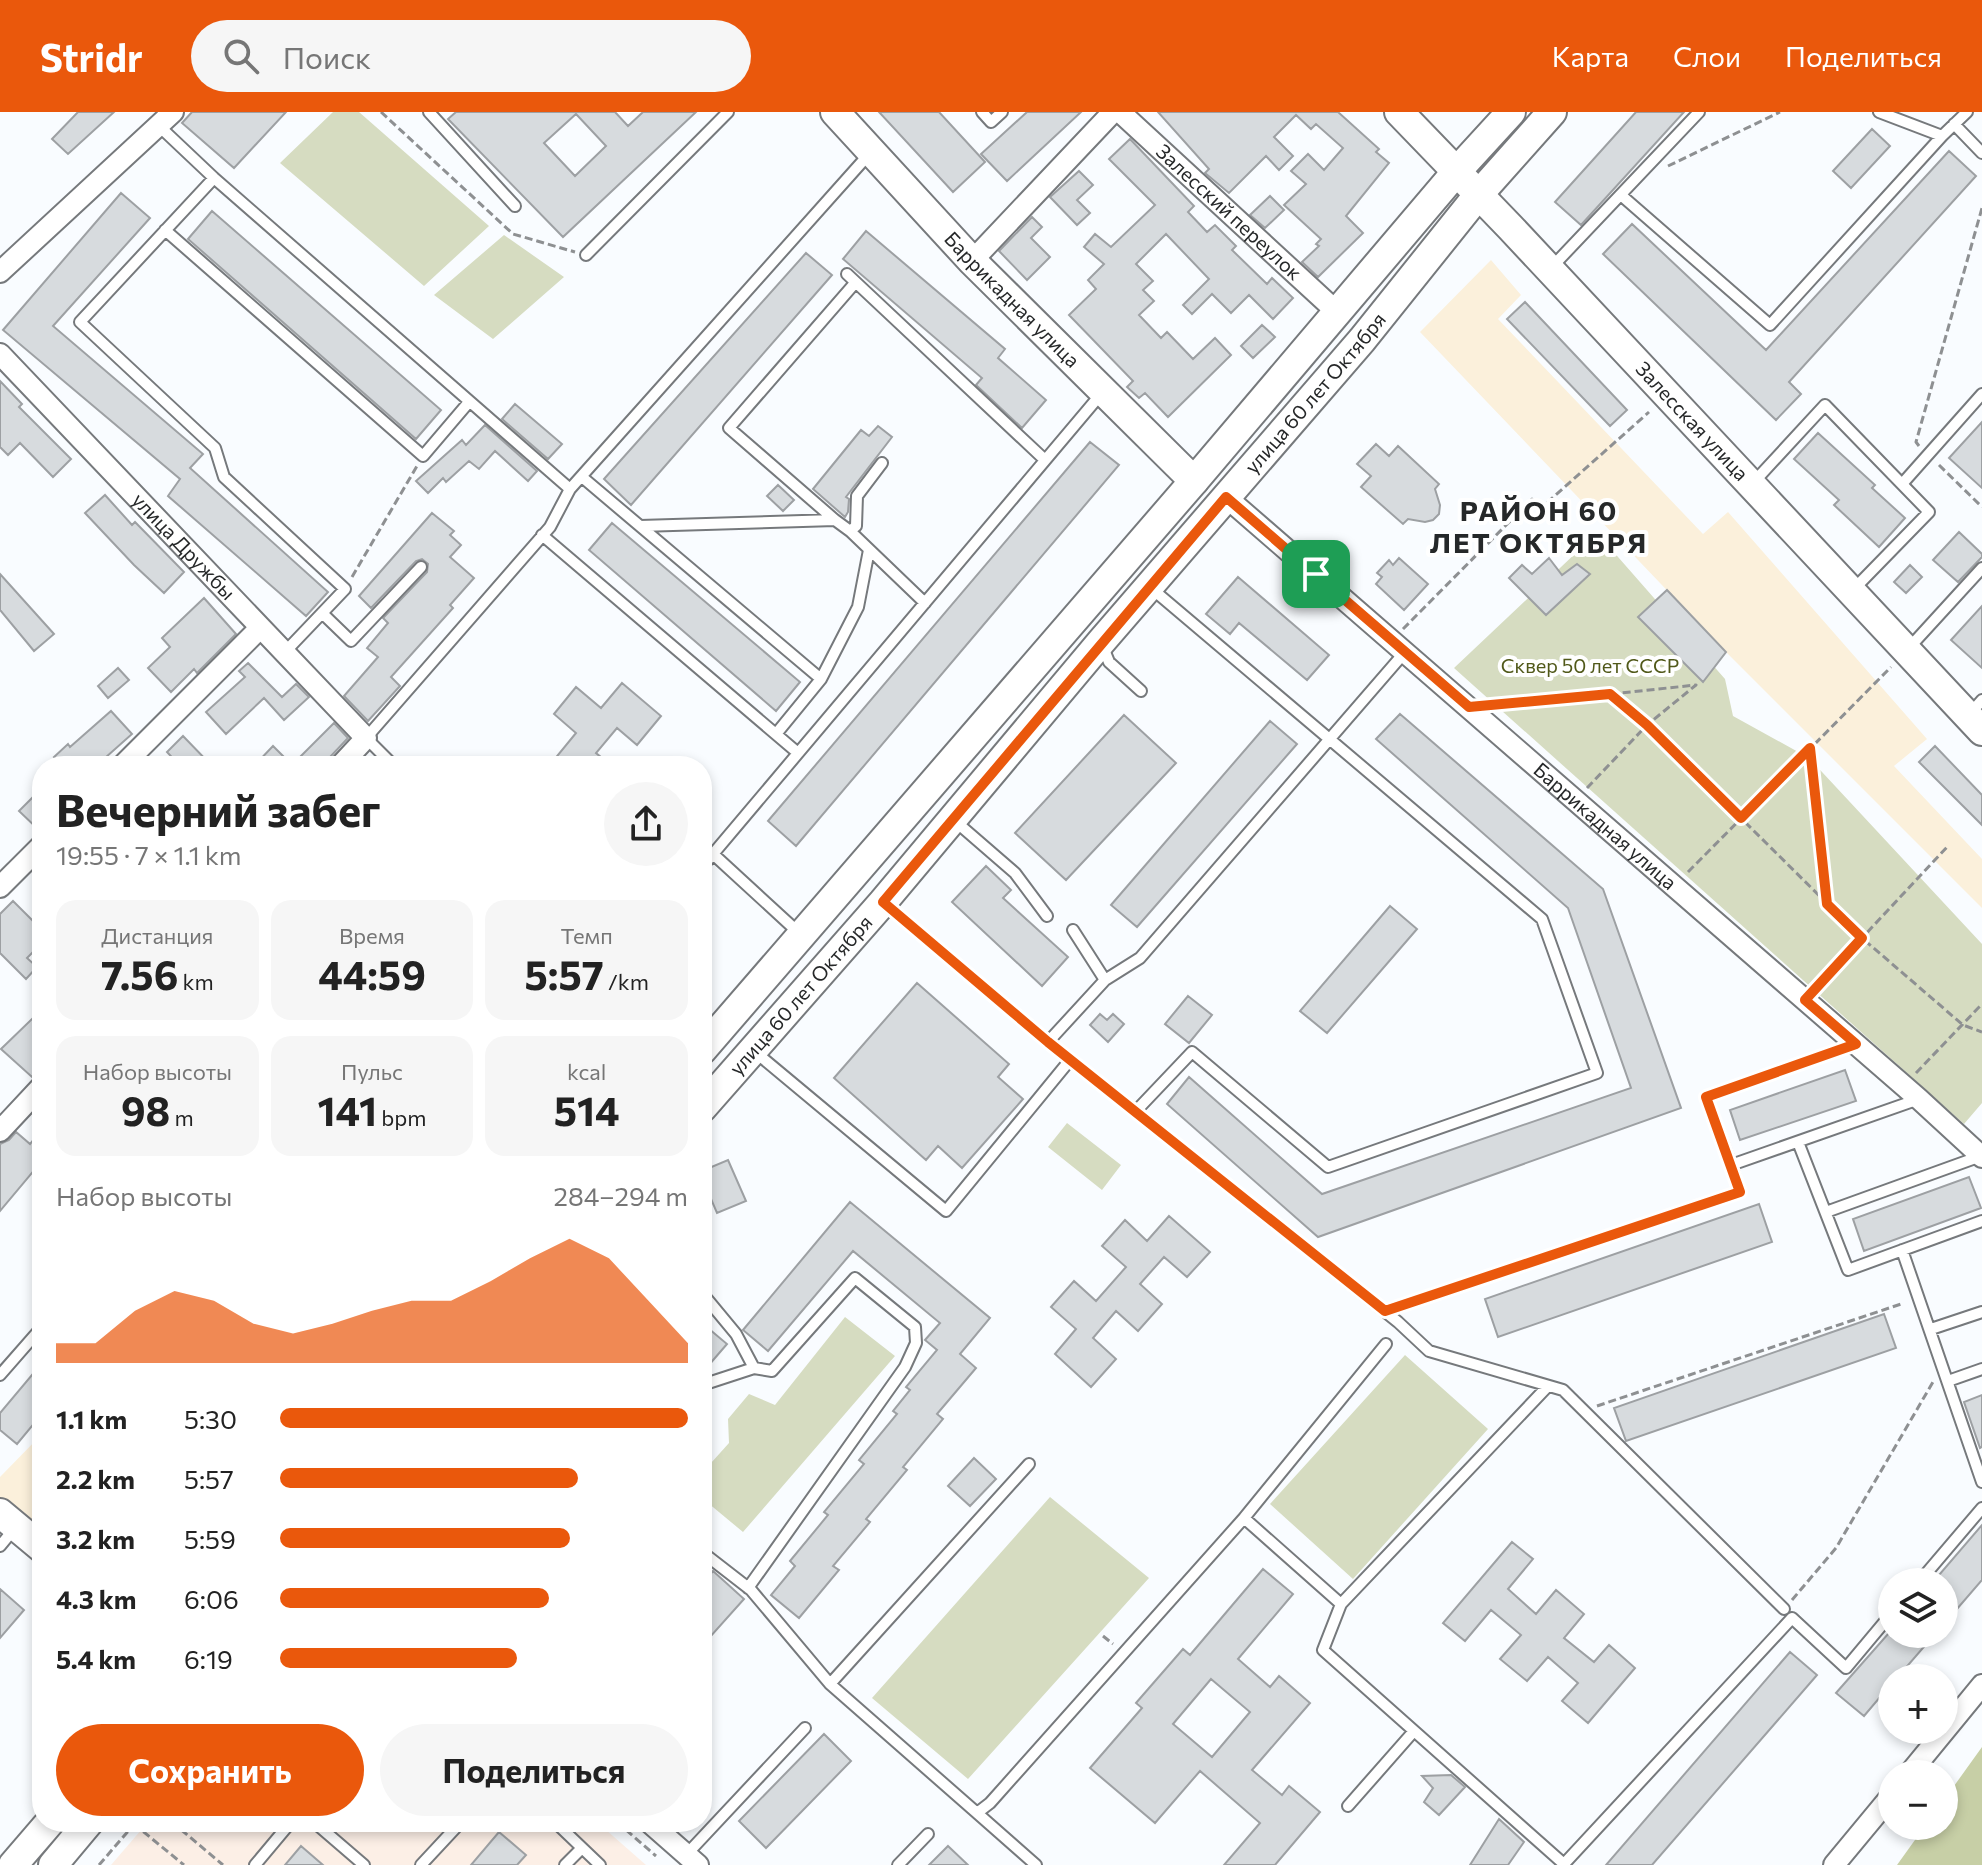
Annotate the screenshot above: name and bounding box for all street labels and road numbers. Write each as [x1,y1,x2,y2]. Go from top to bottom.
street label: Залесский переулок [1152,139,1307,285]
street label: Баррикадная улица [940,226,1085,372]
street label: улица 60 лет Октября [1239,307,1390,478]
street label: Залесская улица [1631,356,1754,485]
street label: улица Дружбы [128,487,241,604]
street label: Баррикадная улица [1529,757,1682,894]
street label: улица 60 лет Октября [724,910,877,1079]

